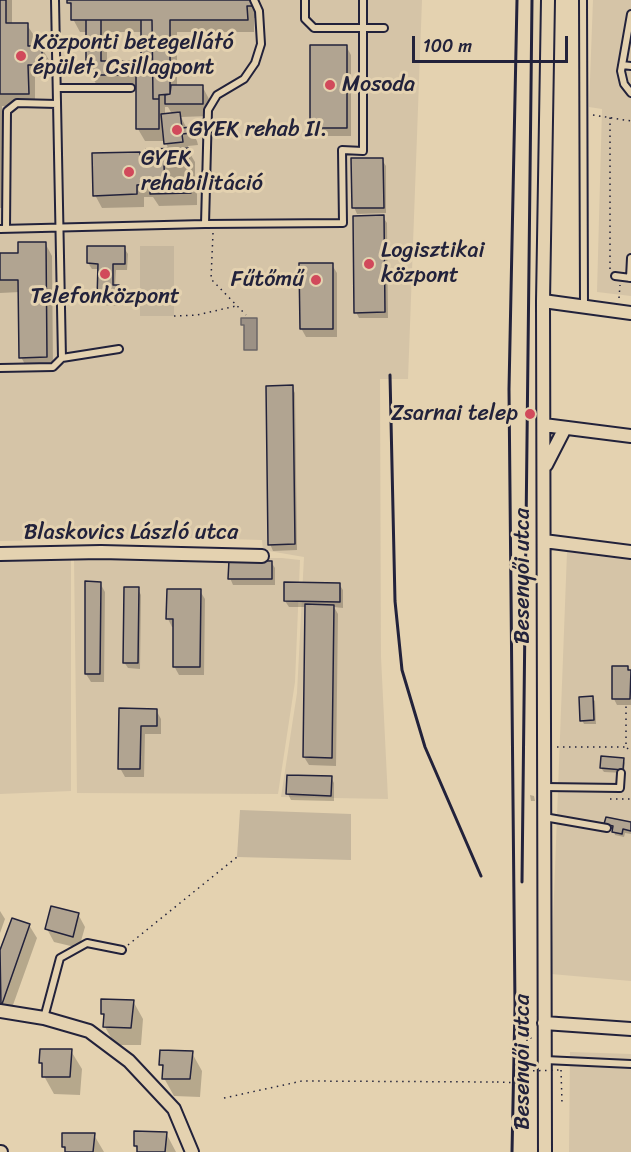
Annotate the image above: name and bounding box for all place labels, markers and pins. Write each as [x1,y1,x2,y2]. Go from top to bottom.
place label: Központi betegellátó épület, Csillagpont [33,30,234,82]
marker: Központi betegellátó épület, Csillagpont [14,49,28,63]
place label: Mosoda [342,72,415,98]
marker: Mosoda [323,78,337,92]
place label: GYEK rehab II. [189,117,327,143]
marker: GYEK rehab II. [170,123,184,137]
place label: GYEK rehabilitáció [141,146,263,198]
marker: GYEK rehabilitáció [122,165,136,179]
place label: Logisztikai központ [381,238,485,290]
marker: Logisztikai központ [362,257,376,271]
marker: Telefonközpont [98,267,112,281]
place label: Fűtőmű [231,267,304,293]
marker: Fűtőmű [309,273,323,287]
place label: Telefonközpont [30,284,180,310]
place label: Zsarnai telep [391,401,518,427]
marker: Zsarnai telep [523,407,537,421]

